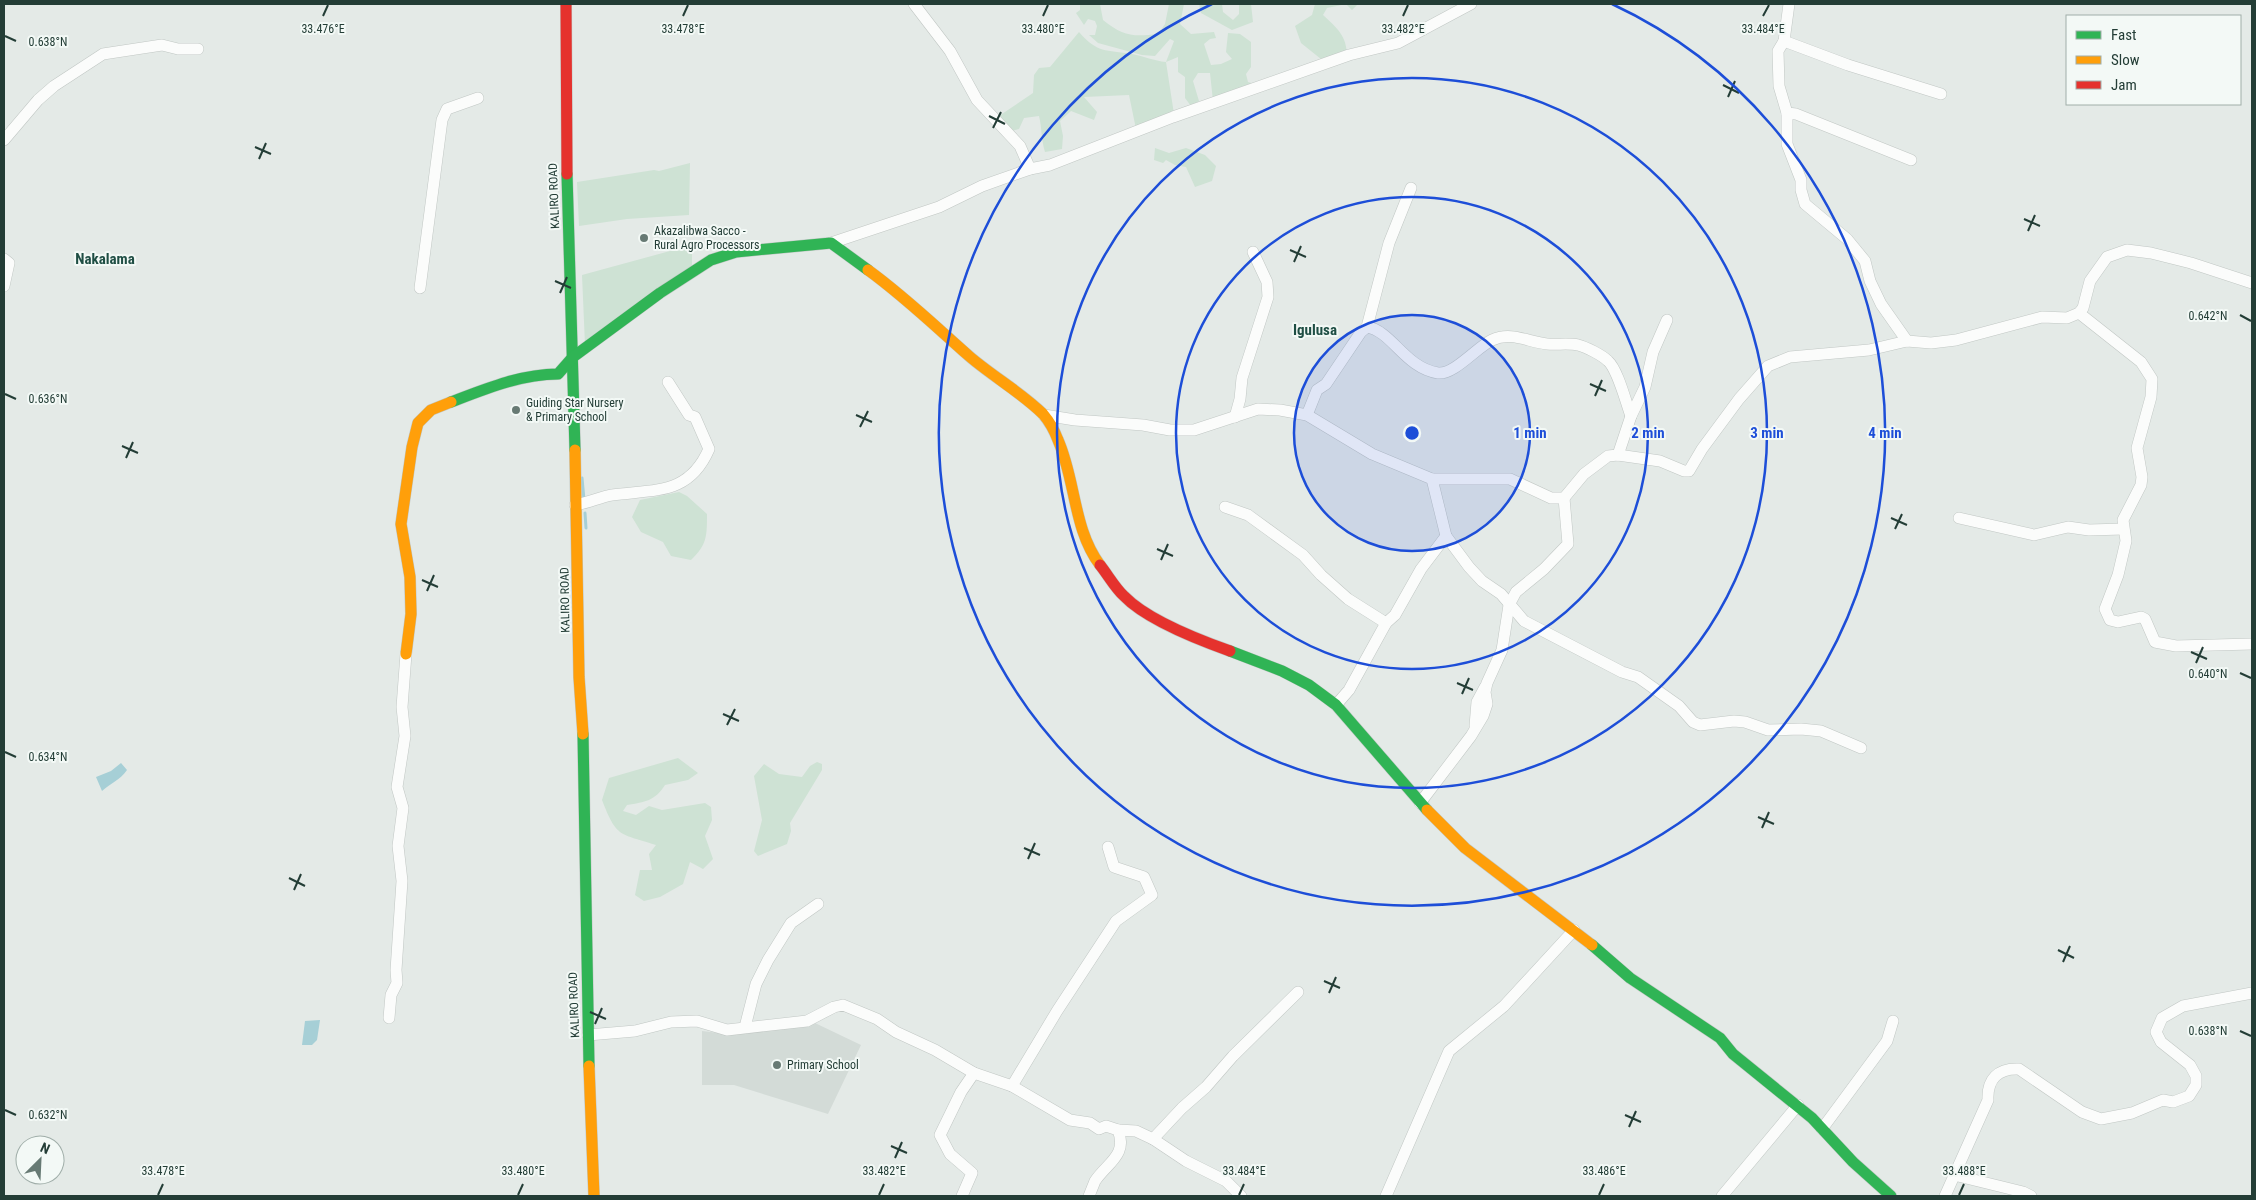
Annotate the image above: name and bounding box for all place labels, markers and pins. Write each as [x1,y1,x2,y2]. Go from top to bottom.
place label: Akazalibwa Sacco - Rural Agro Processors [654,224,759,252]
marker: Akazalibwa Sacco - Rural Agro Processors [638,232,650,244]
place label: Guiding Star Nursery & Primary School [526,396,624,424]
marker: Guiding Star Nursery & Primary School [510,404,522,416]
centre of rings [1403,424,1421,442]
place label: Primary School [787,1058,859,1072]
marker: Primary School [771,1059,783,1071]

